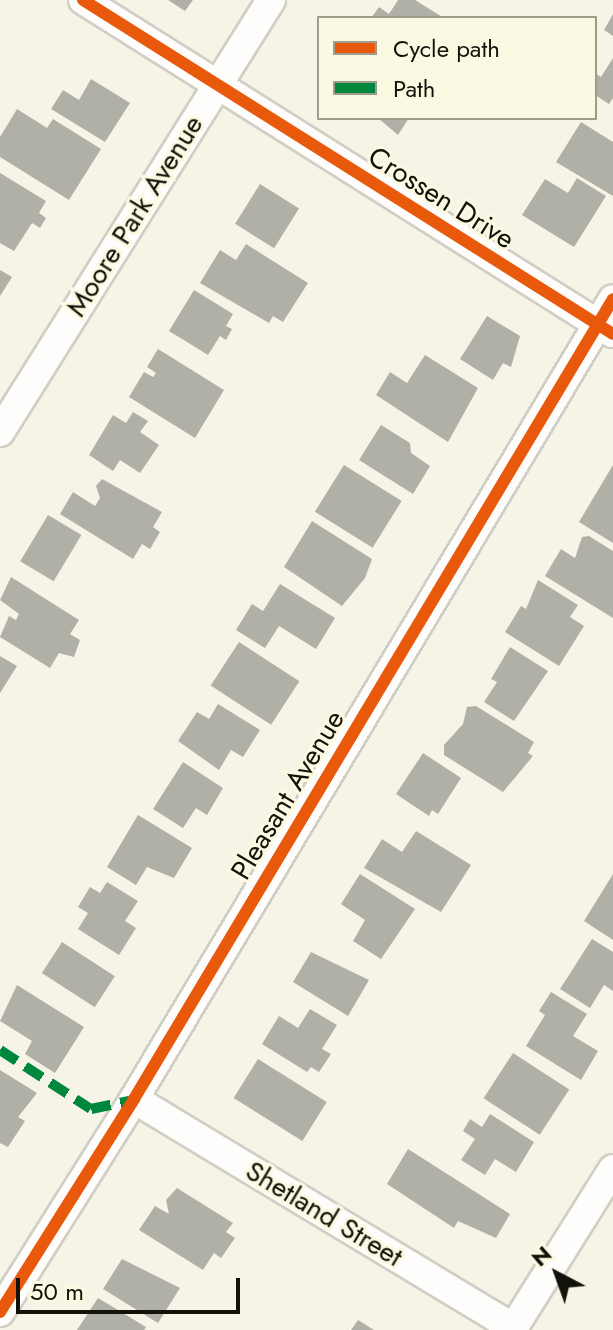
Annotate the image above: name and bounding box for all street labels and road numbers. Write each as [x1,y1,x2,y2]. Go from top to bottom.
street label: Moore Park Avenue [60,109,210,323]
street label: Crossen Drive [362,140,520,256]
street label: Pleasant Avenue [224,704,352,886]
street label: Shetland Street [240,1154,408,1274]

